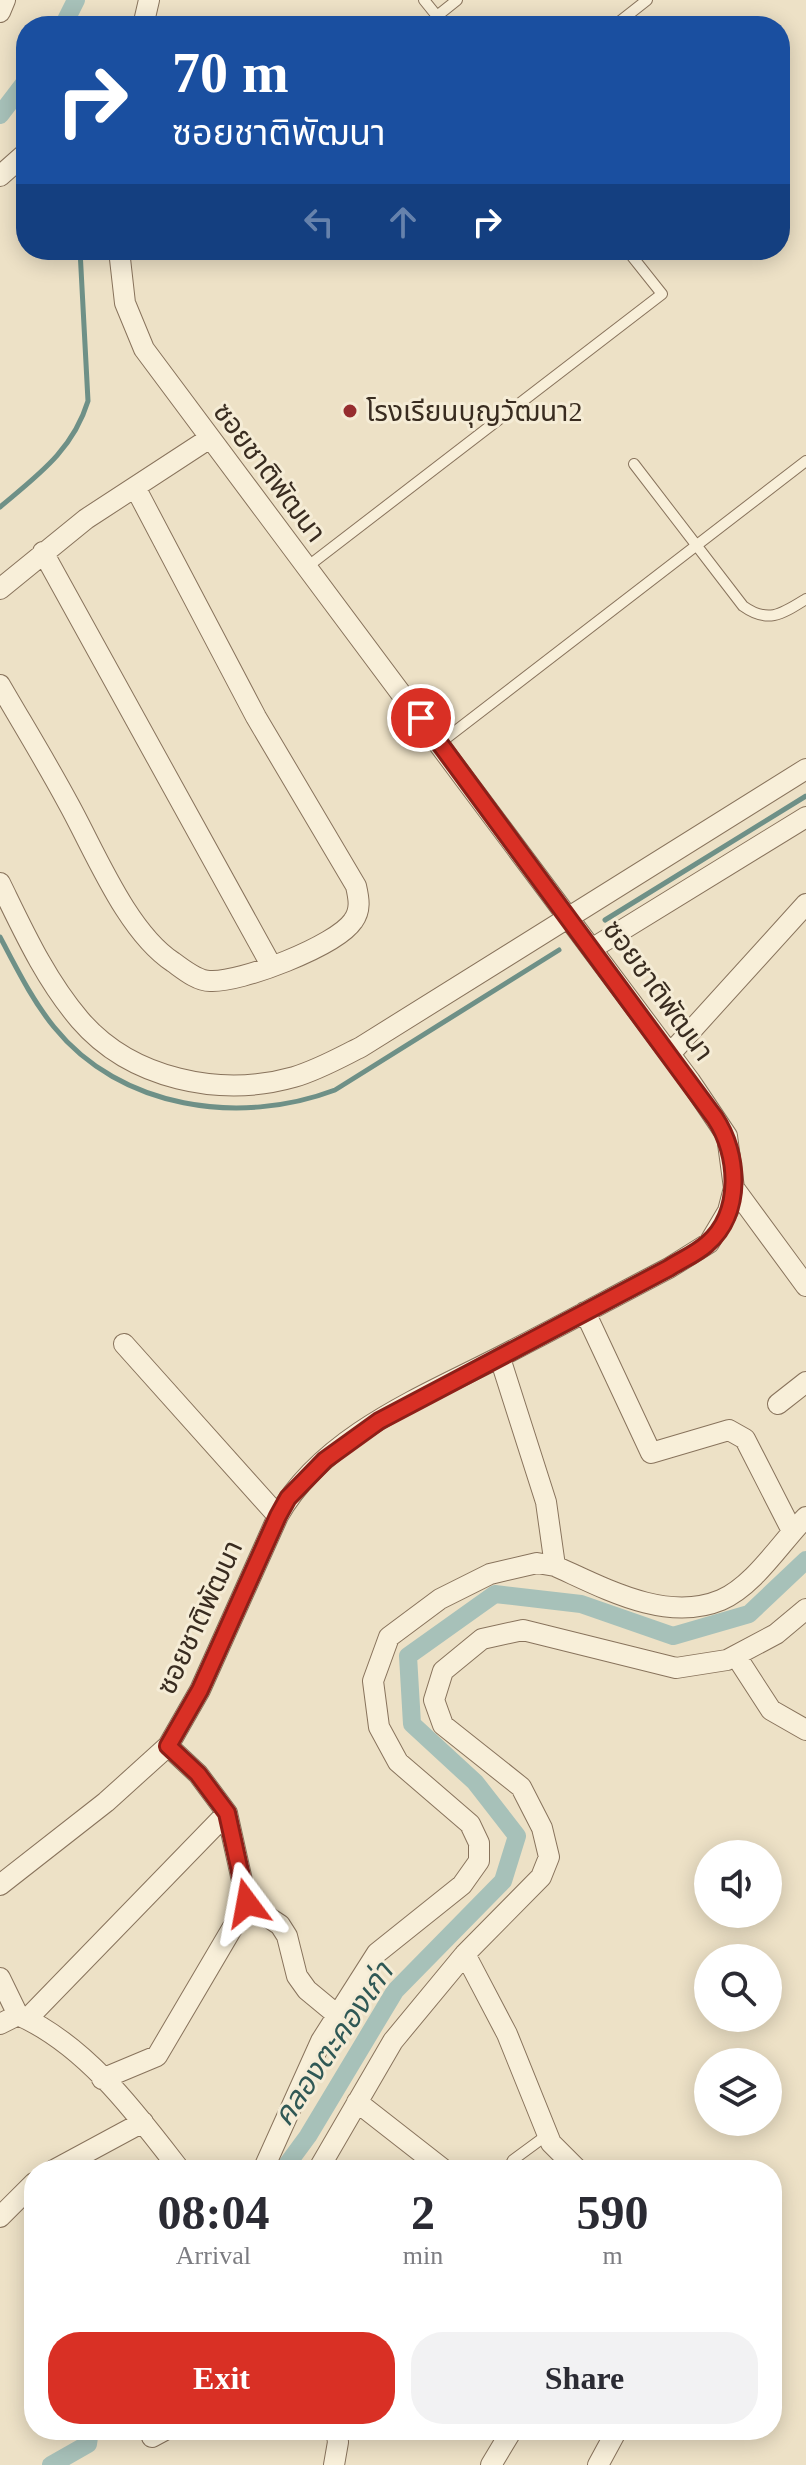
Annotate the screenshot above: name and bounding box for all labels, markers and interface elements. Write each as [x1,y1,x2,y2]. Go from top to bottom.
text: 70 m [172,42,289,104]
icon: right [40,48,144,152]
text: ซอยชาติพัฒนา [172,113,386,153]
icon: left [297,200,341,244]
icon: ahead [381,200,425,244]
icon: right [465,200,509,244]
place label: โรงเรียนบุญวัฒนา2 [366,396,582,428]
street label: ซอยชาติพัฒนา [207,397,332,548]
marker: โรงเรียนบุญวัฒนา2 [341,402,359,420]
pin [387,684,455,752]
icon: arrive [399,696,443,740]
street label: ซอยชาติพัฒนา [597,914,720,1067]
street label: ซอยชาติพัฒนา [150,1535,249,1699]
map controls [694,1840,782,2136]
button: sound [694,1840,782,1928]
position arrow [205,1861,289,1945]
button: search [694,1944,782,2032]
water label: คลองตะคองเก่า [266,1955,400,2131]
button: layers [694,2048,782,2136]
text: 08:04 [157,2186,269,2239]
text: 2 [411,2186,435,2239]
text: 590 [577,2186,649,2239]
text: Arrival [176,2241,251,2270]
text: min [403,2241,443,2270]
text: m [602,2241,623,2270]
button: Exit [48,2332,395,2424]
button: Share [411,2332,758,2424]

